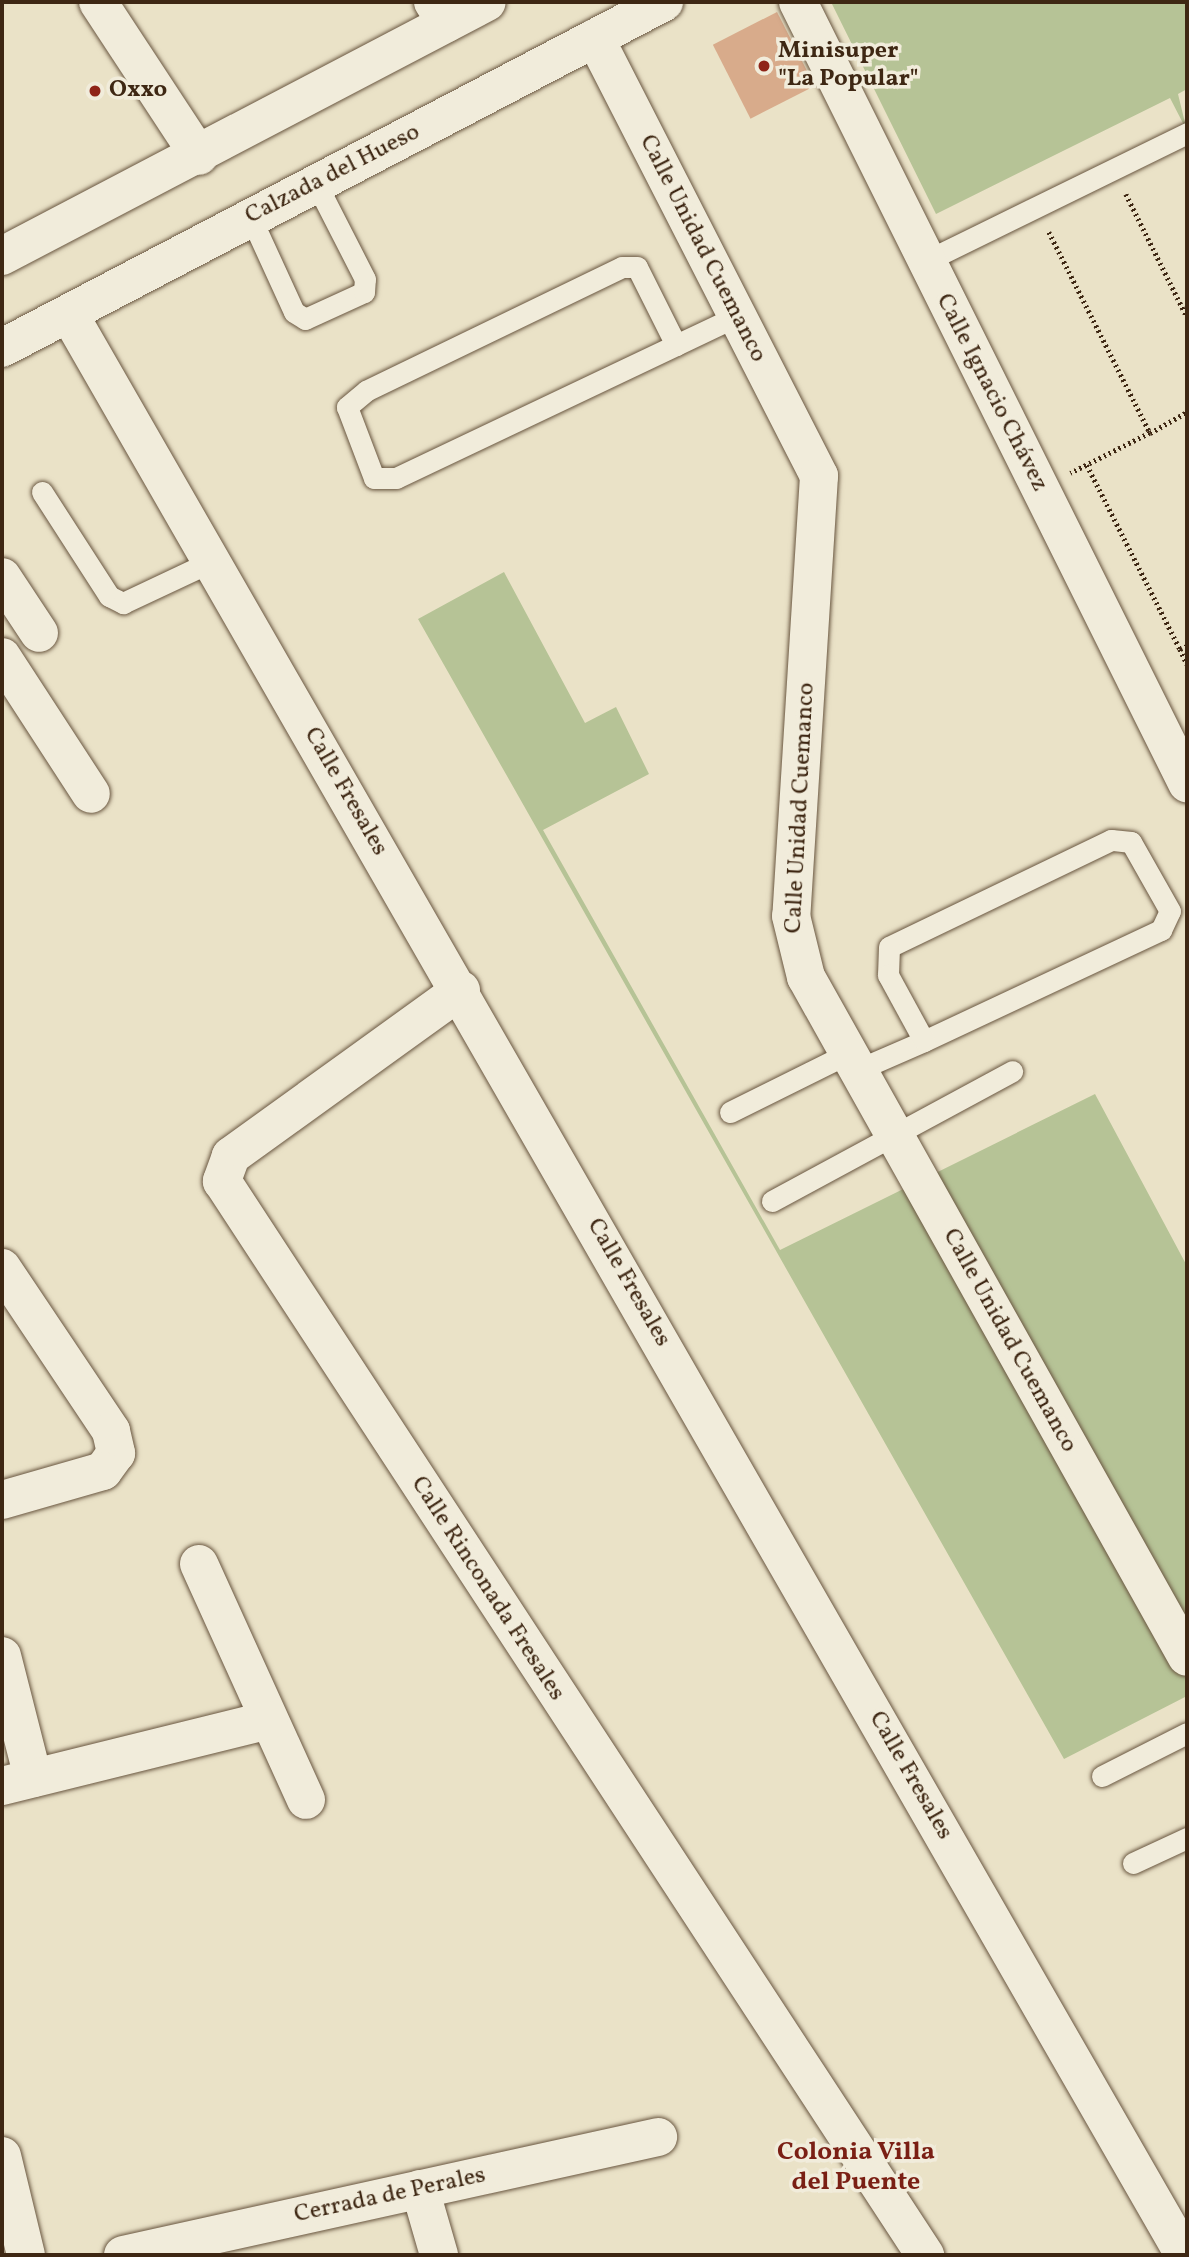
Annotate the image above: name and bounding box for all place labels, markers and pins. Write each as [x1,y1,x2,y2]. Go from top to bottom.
place label: Minisuper "La Popular" [778,38,919,94]
marker: Minisuper "La Popular" [756,58,772,74]
place label: Oxxo [109,77,167,105]
marker: Oxxo [87,83,103,99]

